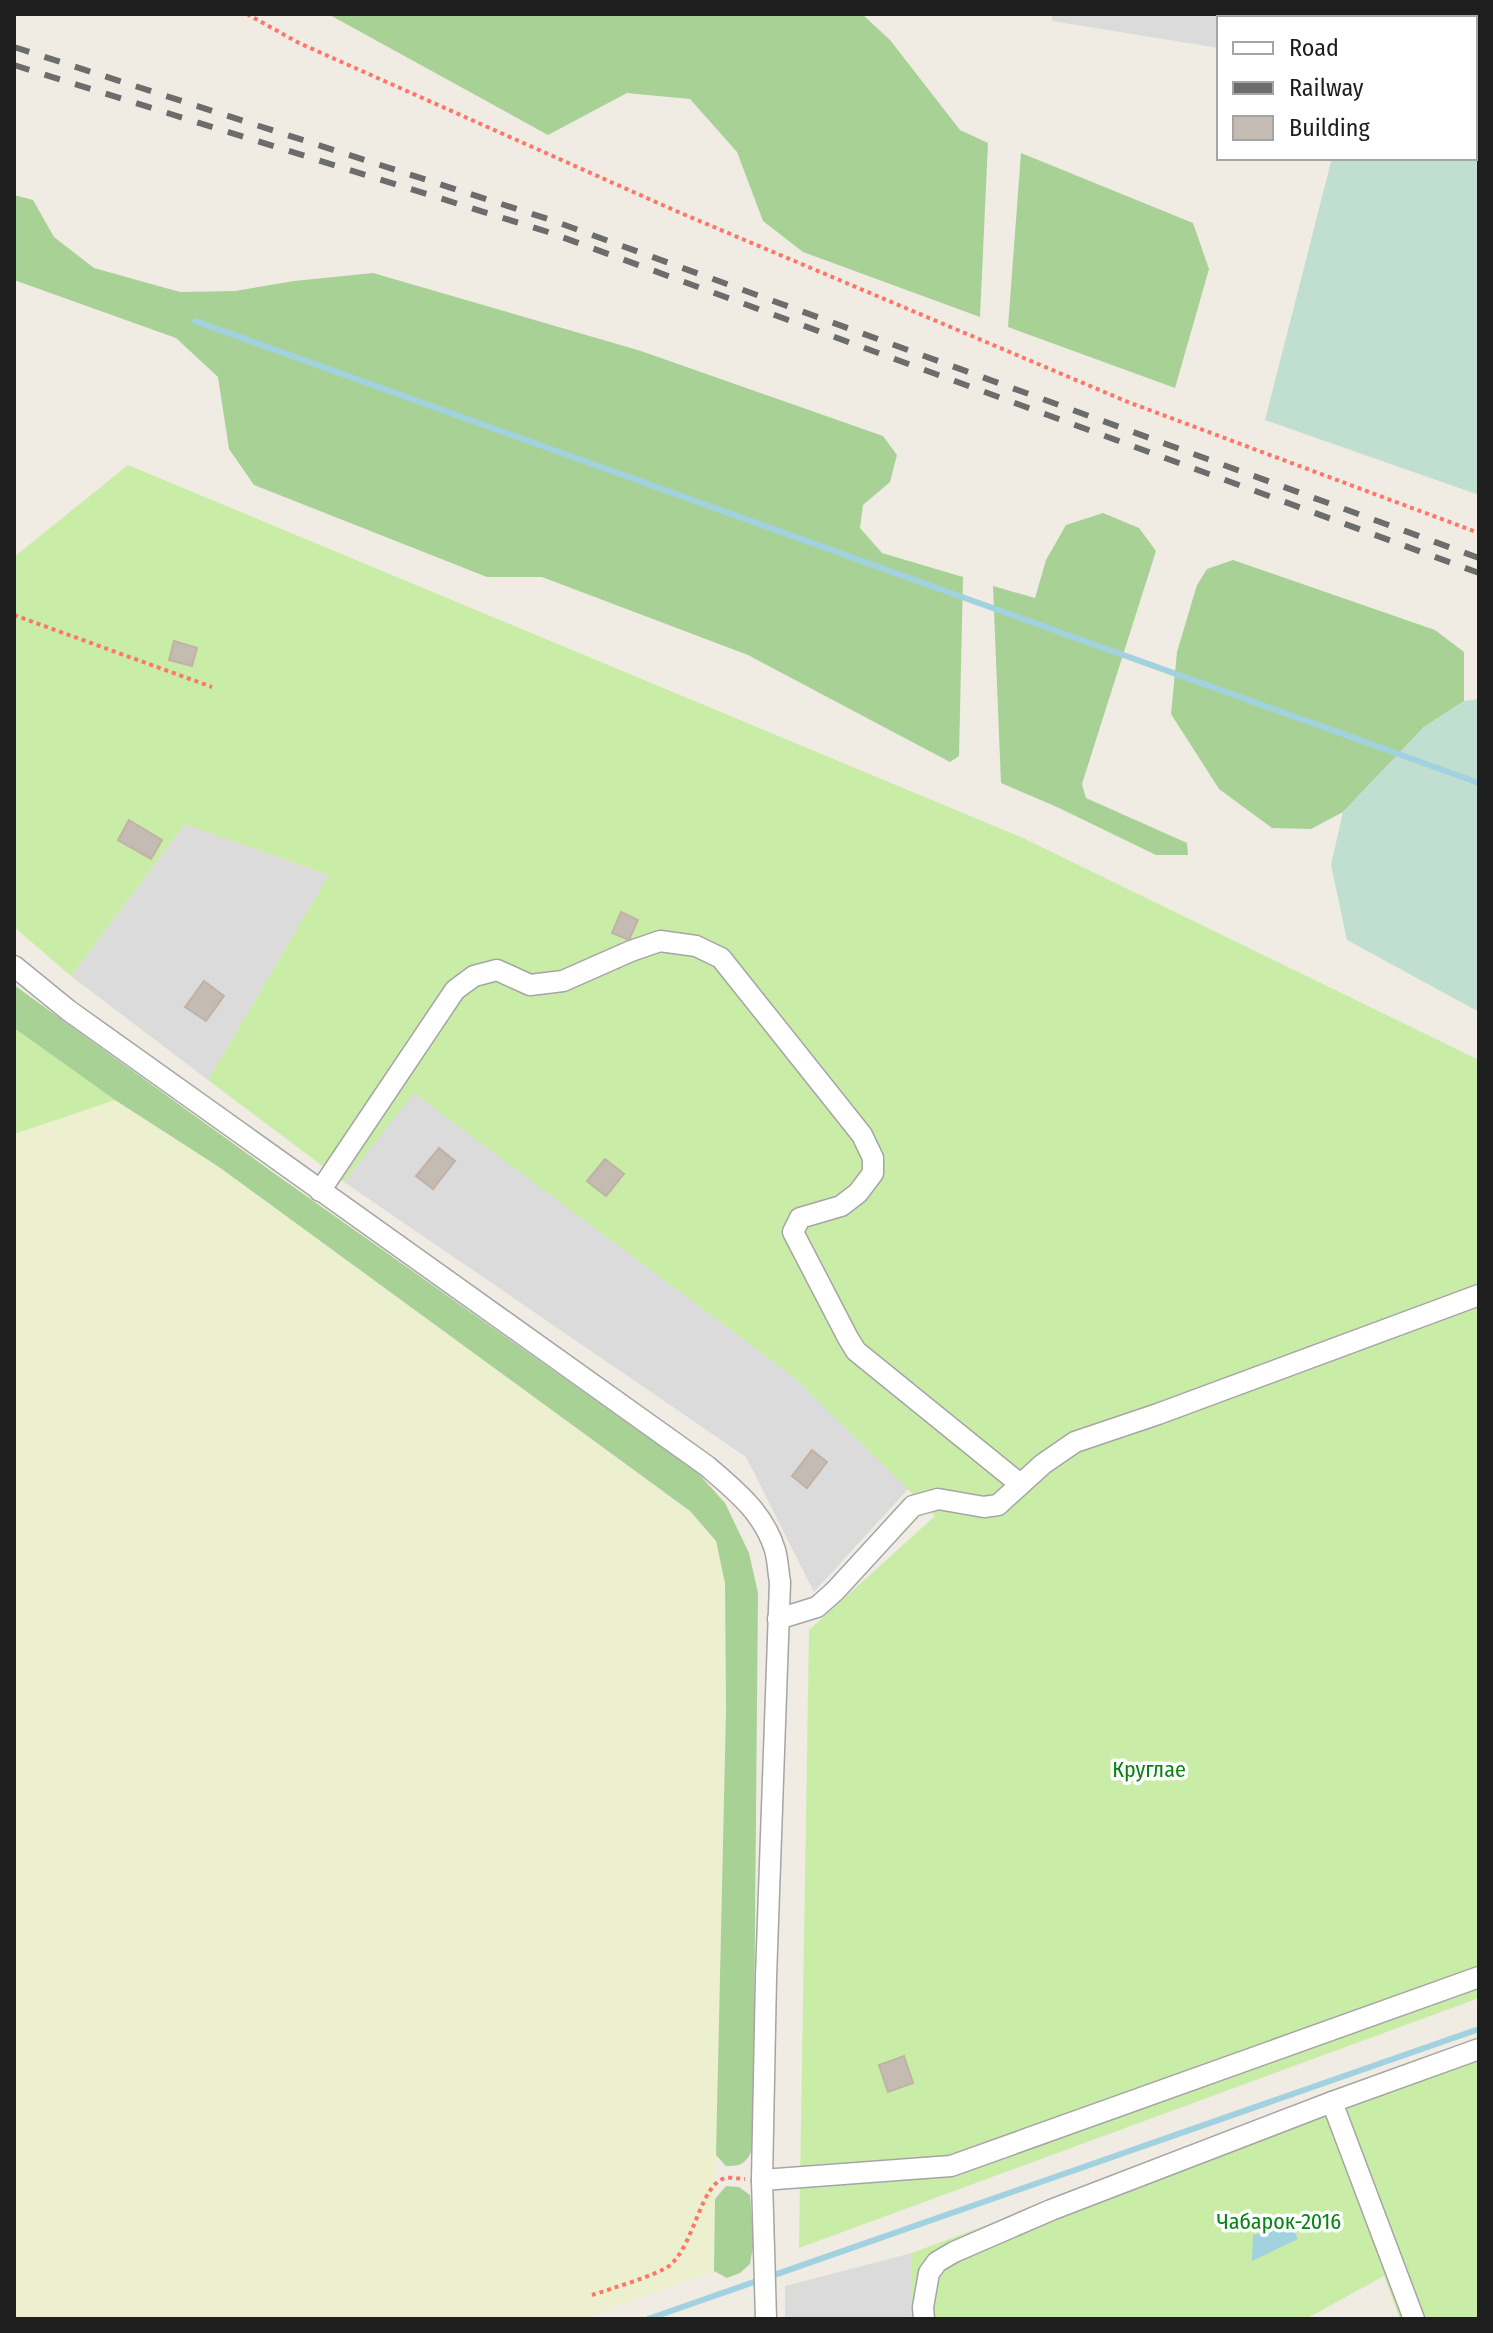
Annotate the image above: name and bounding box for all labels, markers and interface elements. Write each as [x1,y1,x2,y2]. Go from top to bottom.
legend [1217,16,1477,160]
text: Road [1289,34,1339,62]
text: Railway [1289,74,1364,102]
text: Building [1289,114,1371,142]
park label: Круглае [1112,1756,1186,1783]
park label: Чабарок-2016 [1217,2208,1341,2235]

